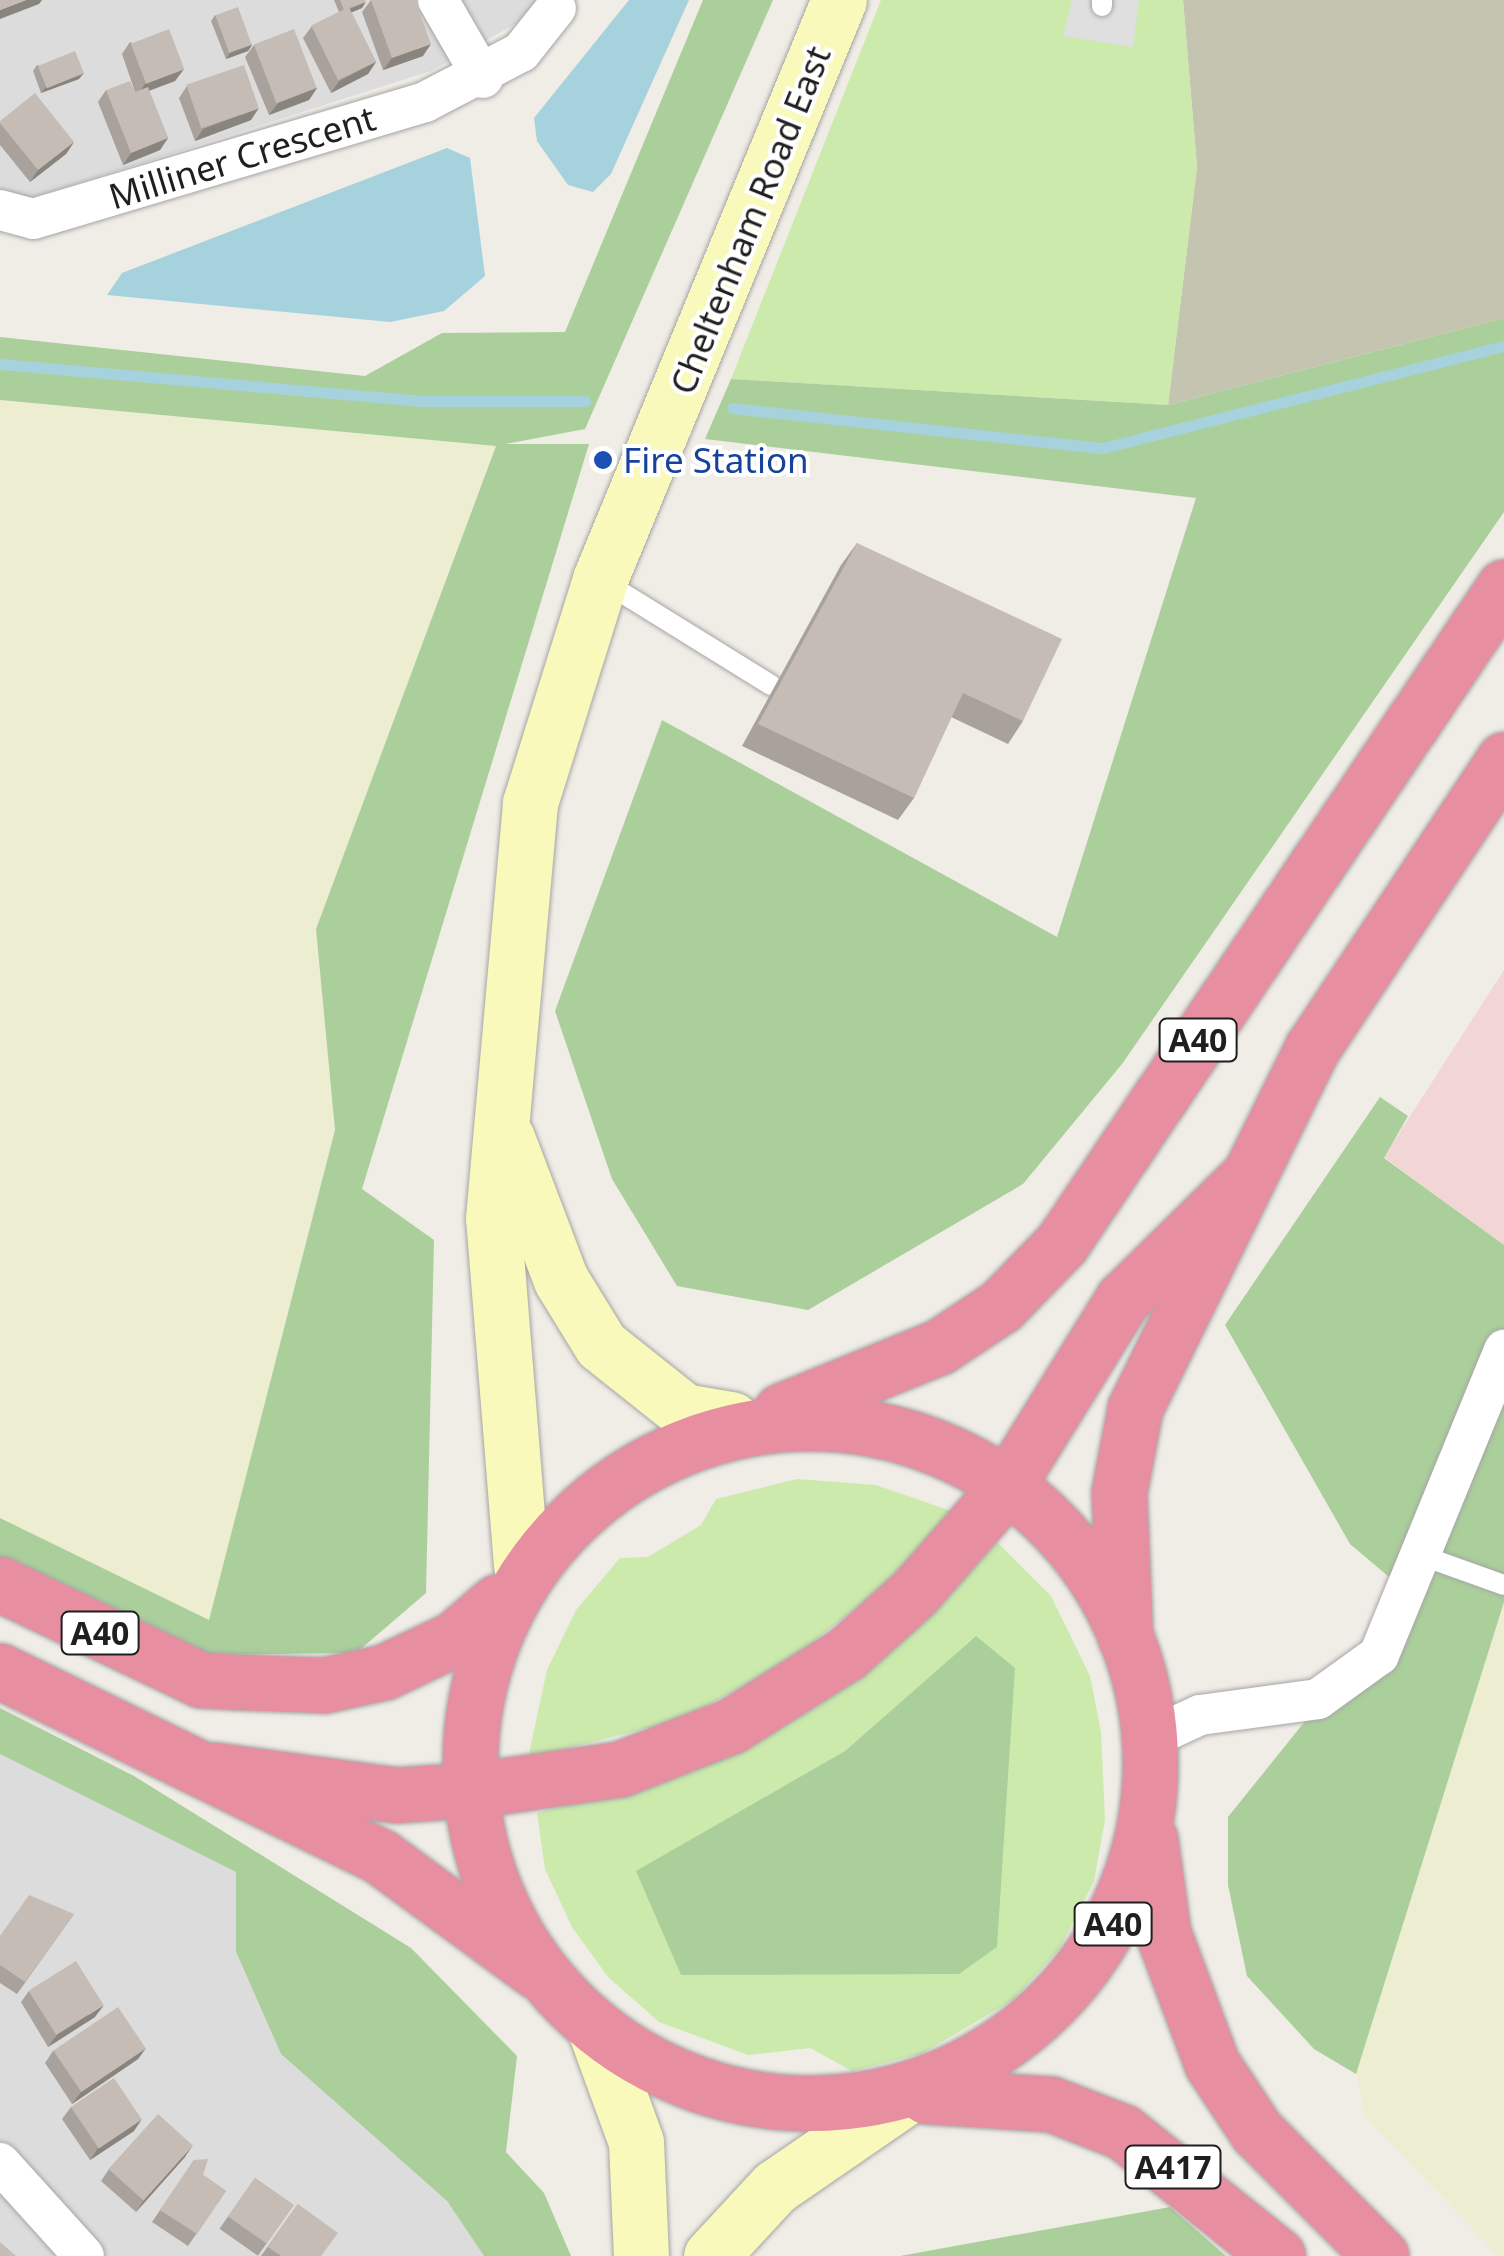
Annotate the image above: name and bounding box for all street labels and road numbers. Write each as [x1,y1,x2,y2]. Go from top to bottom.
street label: Cheltenham Road East [661,40,839,400]
street label: Milliner Crescent [104,97,380,217]
road number: A40 [1158,1013,1238,1067]
road number: A40 [60,1606,140,1660]
road number: A40 [1073,1897,1153,1951]
road number: A417 [1123,2140,1223,2194]

